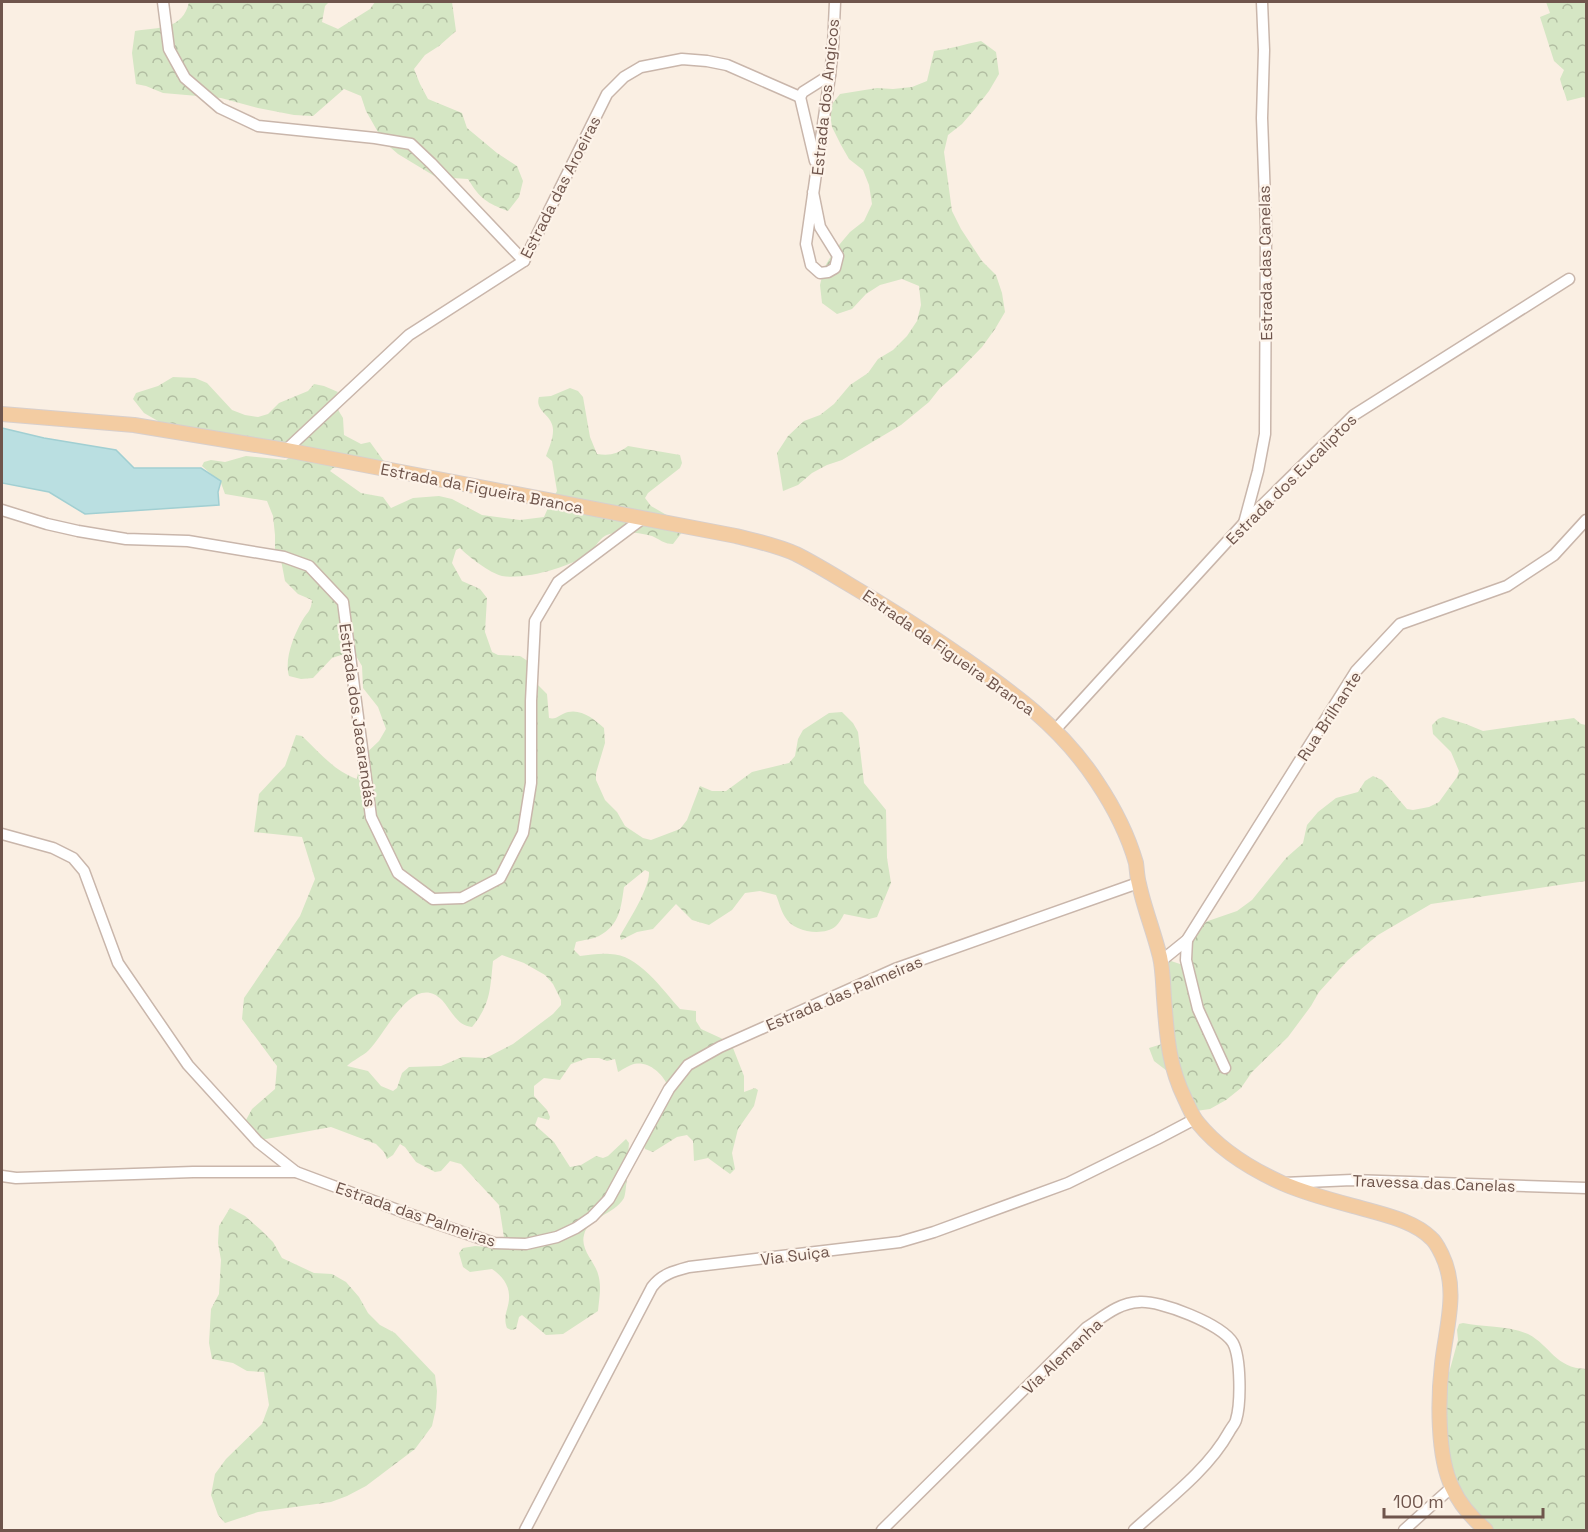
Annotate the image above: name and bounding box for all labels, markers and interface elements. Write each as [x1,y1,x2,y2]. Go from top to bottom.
street label: Estrada dos Angicos [807,18,844,176]
street label: Estrada das Aroeiras [515,112,605,262]
street label: Estrada das Canelas [1254,185,1277,341]
street label: Estrada dos Eucaliptos [1222,410,1361,549]
street label: Estrada da Figueira Branca [379,459,585,518]
street label: Estrada da Figueira Branca [858,585,1039,720]
street label: Estrada dos Jacarandás [334,622,381,808]
street label: Rua Brilhante [1293,667,1366,765]
street label: Estrada das Palmeiras [763,951,926,1036]
street label: Travessa das Canelas [1352,1170,1516,1197]
street label: Estrada das Palmeiras [333,1177,499,1252]
street label: Via Suiça [759,1241,831,1270]
street label: Via Alemanha [1018,1314,1107,1399]
scale bar [1384,1481,1543,1519]
text: 100 m [1393,1490,1444,1513]

